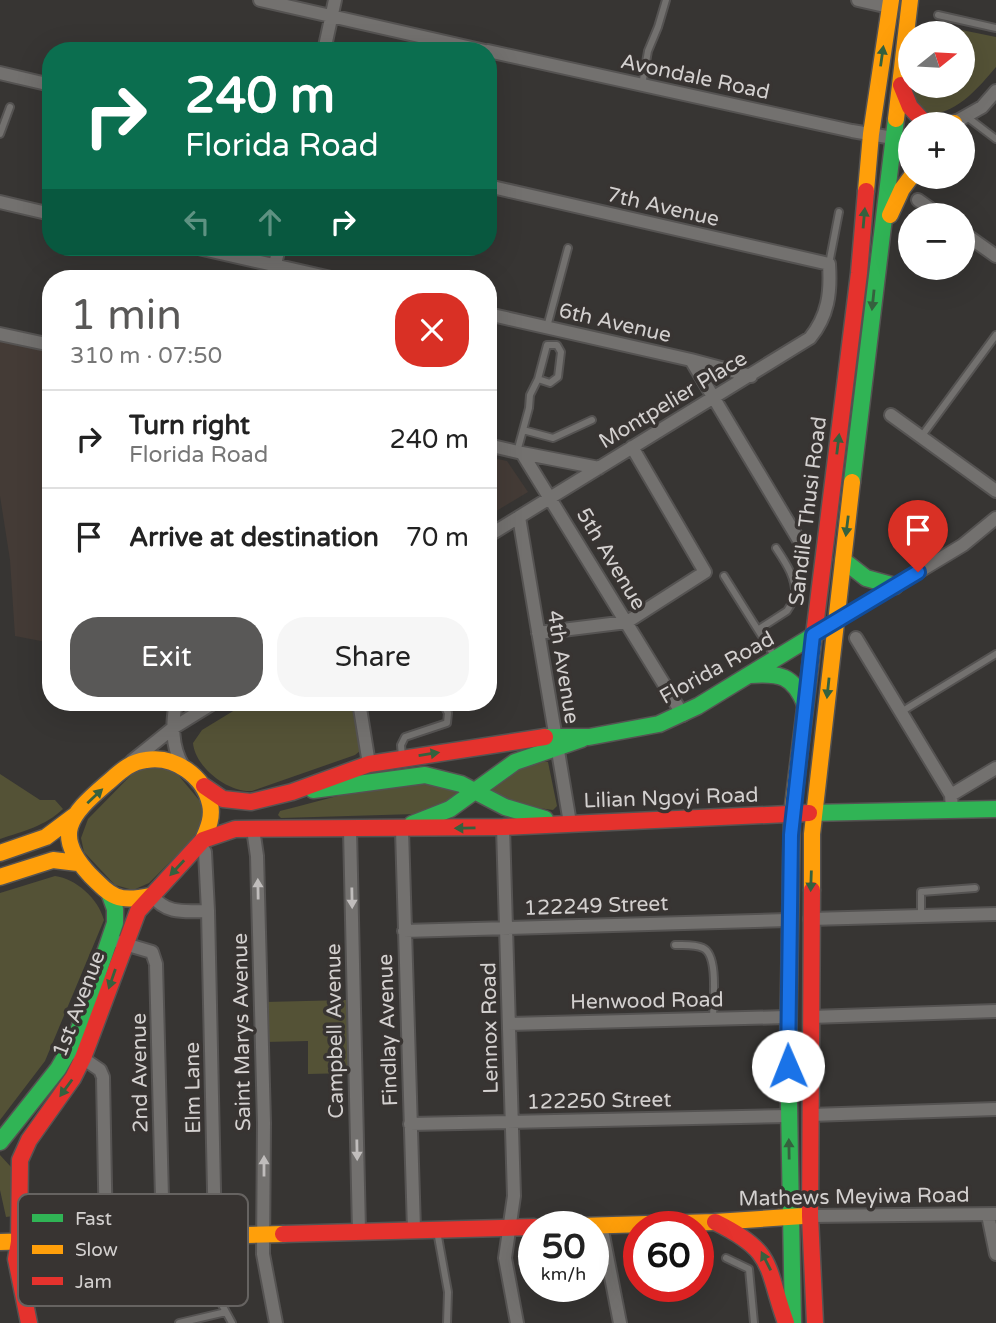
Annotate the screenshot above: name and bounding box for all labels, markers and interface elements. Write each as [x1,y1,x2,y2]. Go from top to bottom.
north arrow [898,21,975,98]
map controls [898,21,975,280]
one-way arrow [877,45,888,67]
street label: Avondale Road [618,49,772,105]
text: 240 m [185,67,335,126]
icon: right [70,70,161,161]
button: + [898,112,975,189]
text: Florida Road [185,127,379,165]
street label: 7th Avenue [604,182,722,232]
icon: left [178,203,216,241]
icon: ahead [251,203,289,241]
icon: right [324,203,362,241]
button: − [898,203,975,280]
one-way arrow [859,207,870,229]
one-way arrow [867,289,878,311]
text: 1 min [70,290,182,341]
button: close [395,293,469,367]
street label: 6th Avenue [556,298,674,348]
text: 310 m · 07:50 [70,342,222,370]
street label: Montpelier Place [594,346,752,454]
text: Turn right [129,410,250,441]
street label: Sandile Thusi Road [784,415,832,607]
icon: right [70,420,108,458]
text: 240 m [389,424,469,455]
one-way arrow [833,433,844,455]
text: Florida Road [129,441,268,469]
pin [888,500,948,572]
street label: 5th Avenue [571,503,651,615]
icon: arrive [899,511,937,549]
one-way arrow [841,515,852,537]
icon: arrive [70,518,108,556]
text: Arrive at destination [129,522,379,553]
text: 70 m [406,522,469,553]
street label: 4th Avenue [542,608,584,726]
button: Exit [70,617,263,697]
button: Share [277,617,469,697]
street label: Florida Road [655,626,779,710]
one-way arrow [822,678,833,700]
one-way arrow [418,749,440,760]
street label: Lilian Ngoyi Road [583,782,759,814]
one-way arrow [86,788,103,804]
one-way arrow [454,823,476,834]
one-way arrow [170,859,186,876]
one-way arrow [805,871,817,893]
one-way arrow [252,878,264,900]
one-way arrow [346,887,358,909]
street label: 122249 Street [523,891,669,921]
street label: Saint Marys Avenue [228,933,256,1131]
street label: Campbell Avenue [321,943,349,1119]
street label: 1st Avenue [47,947,111,1061]
street label: Findlay Avenue [373,953,403,1107]
street label: Lennox Road [476,962,504,1094]
one-way arrow [106,969,117,990]
street label: Henwood Road [570,987,724,1015]
street label: 2nd Avenue [126,1013,154,1133]
position arrow [751,1029,825,1103]
street label: Elm Lane [180,1042,206,1134]
one-way arrow [59,1079,73,1097]
street label: 122250 Street [526,1087,672,1115]
one-way arrow [784,1138,795,1160]
one-way arrow [352,1139,363,1161]
one-way arrow [258,1154,270,1176]
street label: Mathews Meyiwa Road [738,1182,970,1212]
legend [18,1194,248,1306]
text: Fast [75,1208,112,1230]
speed limit sign: 60 [623,1211,714,1302]
text: 50 [542,1226,585,1268]
text: Slow [75,1239,118,1261]
one-way arrow [760,1251,771,1271]
text: km/h [541,1263,586,1285]
text: Jam [75,1271,112,1293]

